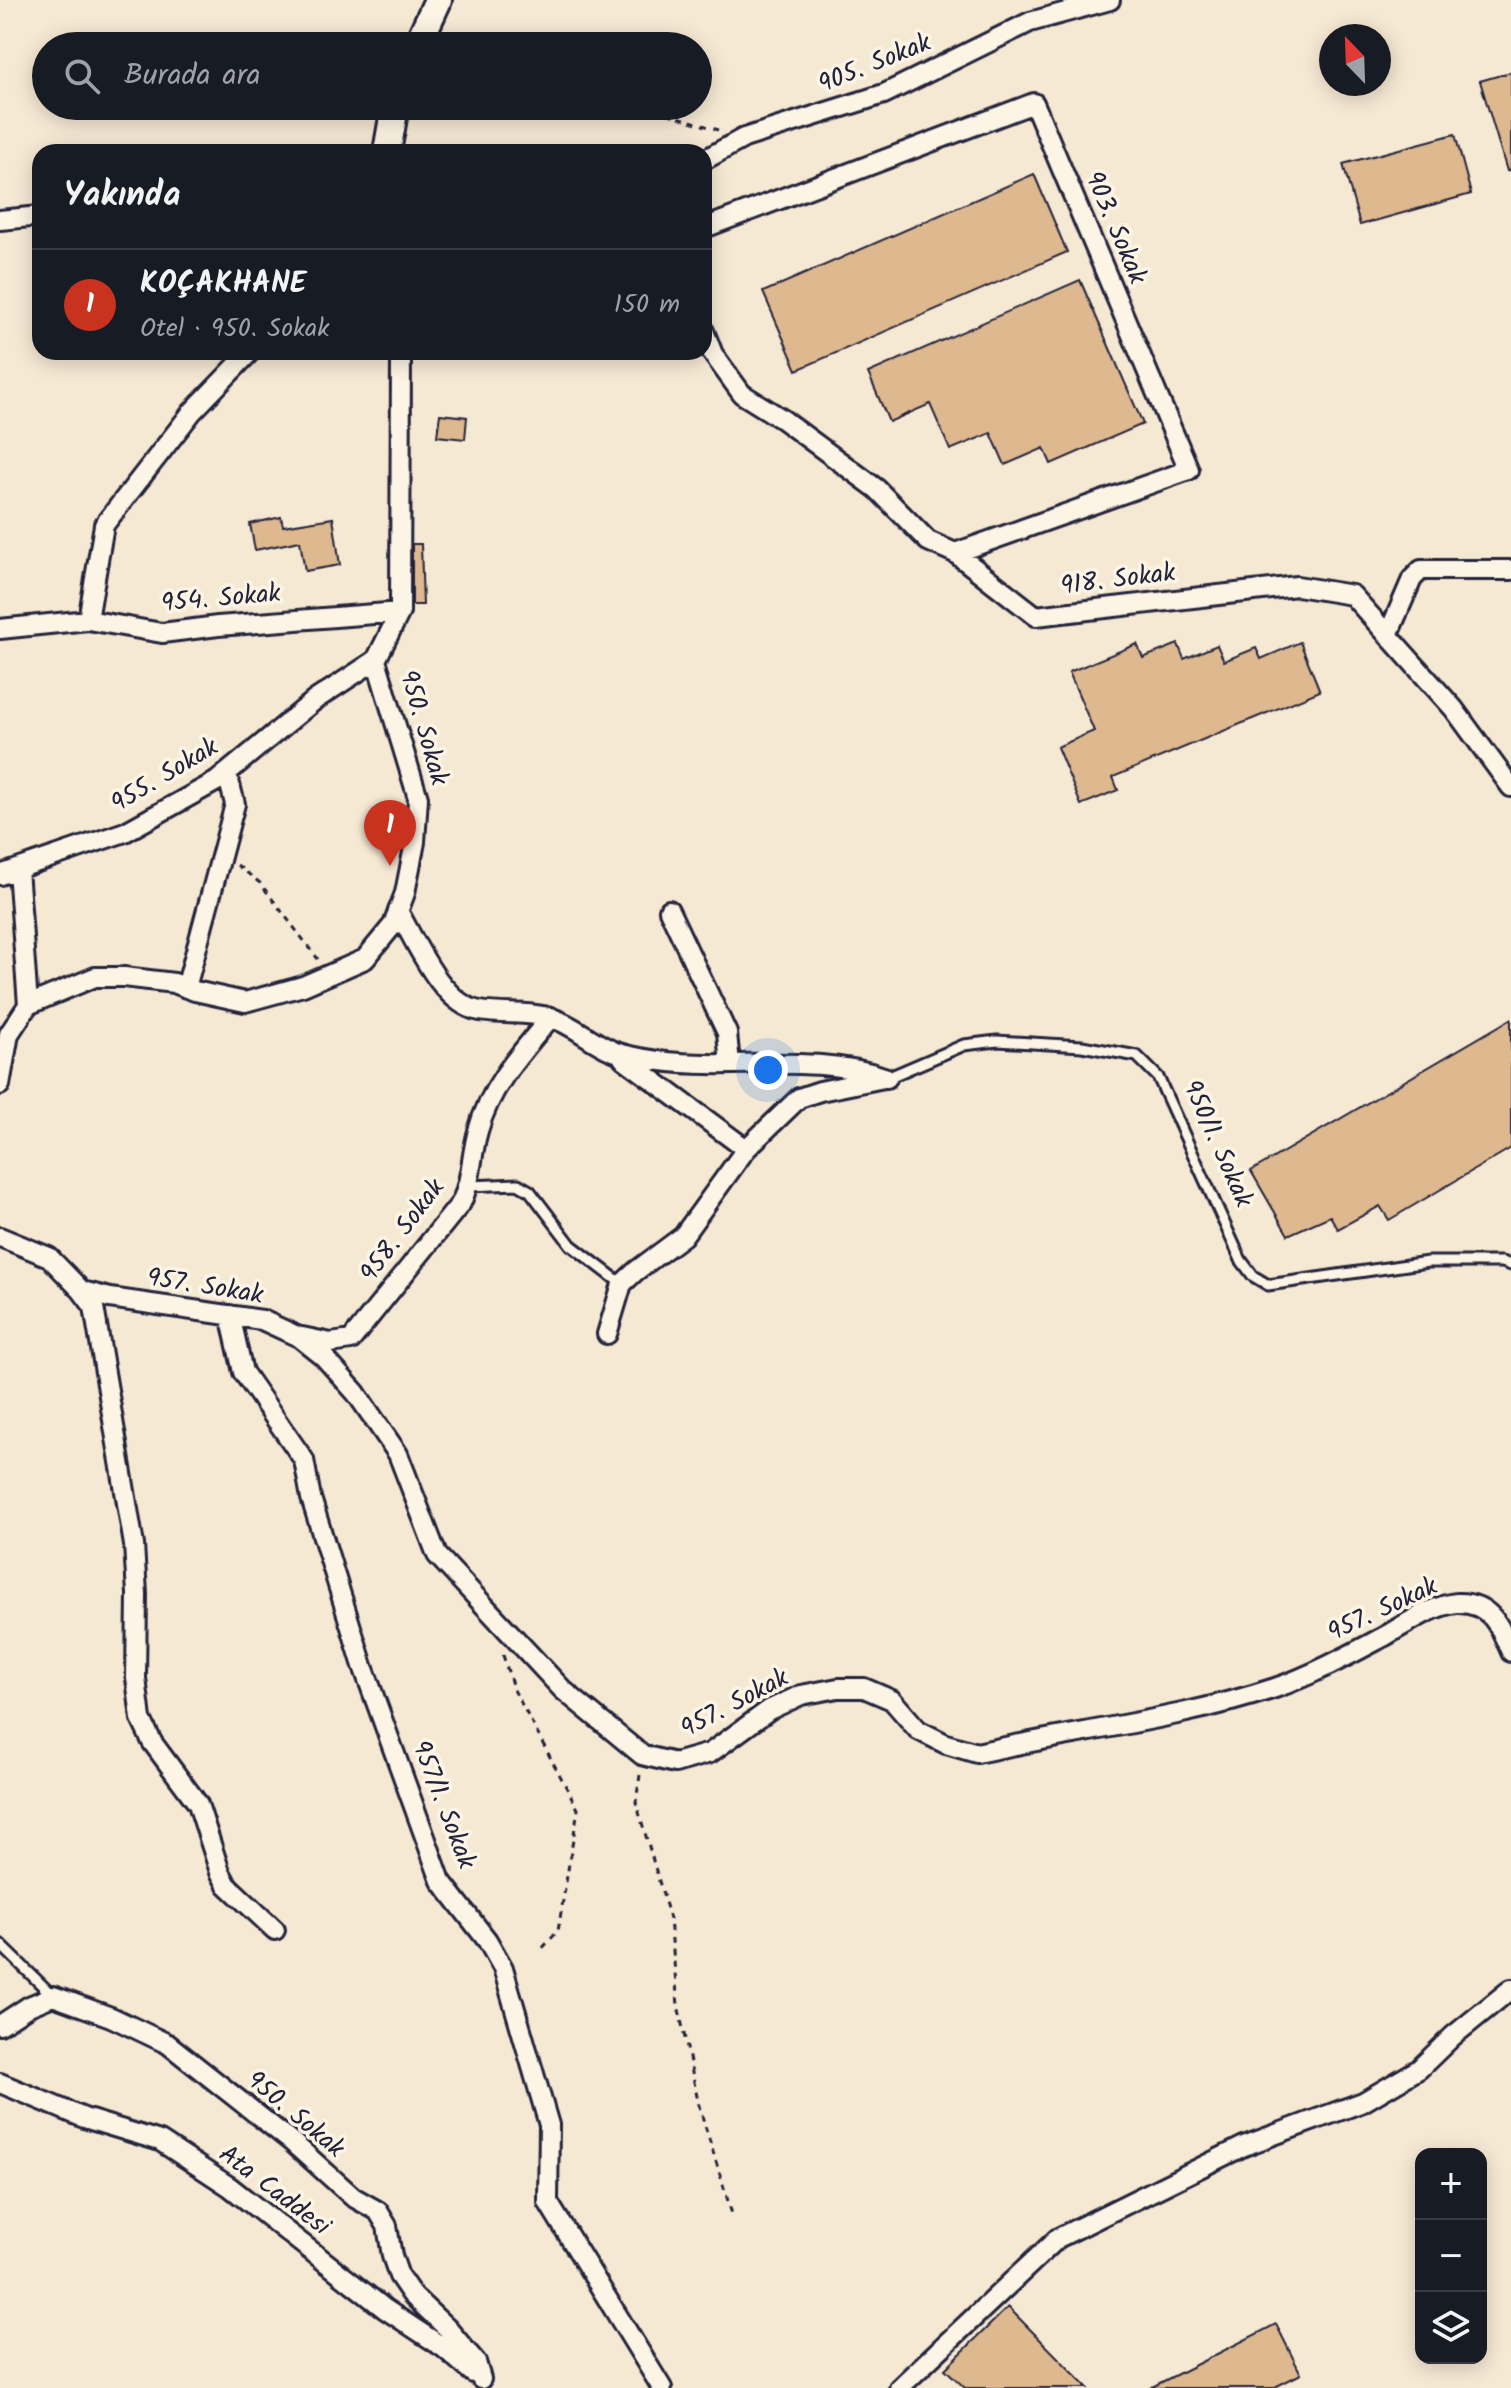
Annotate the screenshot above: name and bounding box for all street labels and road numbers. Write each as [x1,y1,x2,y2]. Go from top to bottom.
street label: 905. Sokak [812,22,939,106]
street label: 903. Sokak [1072,165,1158,292]
street label: 918. Sokak [1058,552,1179,608]
street label: 954. Sokak [160,573,283,625]
street label: 950. Sokak [386,665,460,791]
street label: 955. Sokak [103,727,228,825]
street label: 950/1. Sokak [1170,1073,1264,1215]
street label: 958. Sokak [350,1169,457,1292]
street label: 957. Sokak [144,1257,267,1317]
street label: 957. Sokak [1321,1566,1446,1654]
street label: 957. Sokak [673,1658,797,1750]
street label: 957/1. Sokak [399,1735,487,1876]
street label: 950. Sokak [236,2061,354,2170]
street label: Ata Caddesi [209,2135,340,2248]

